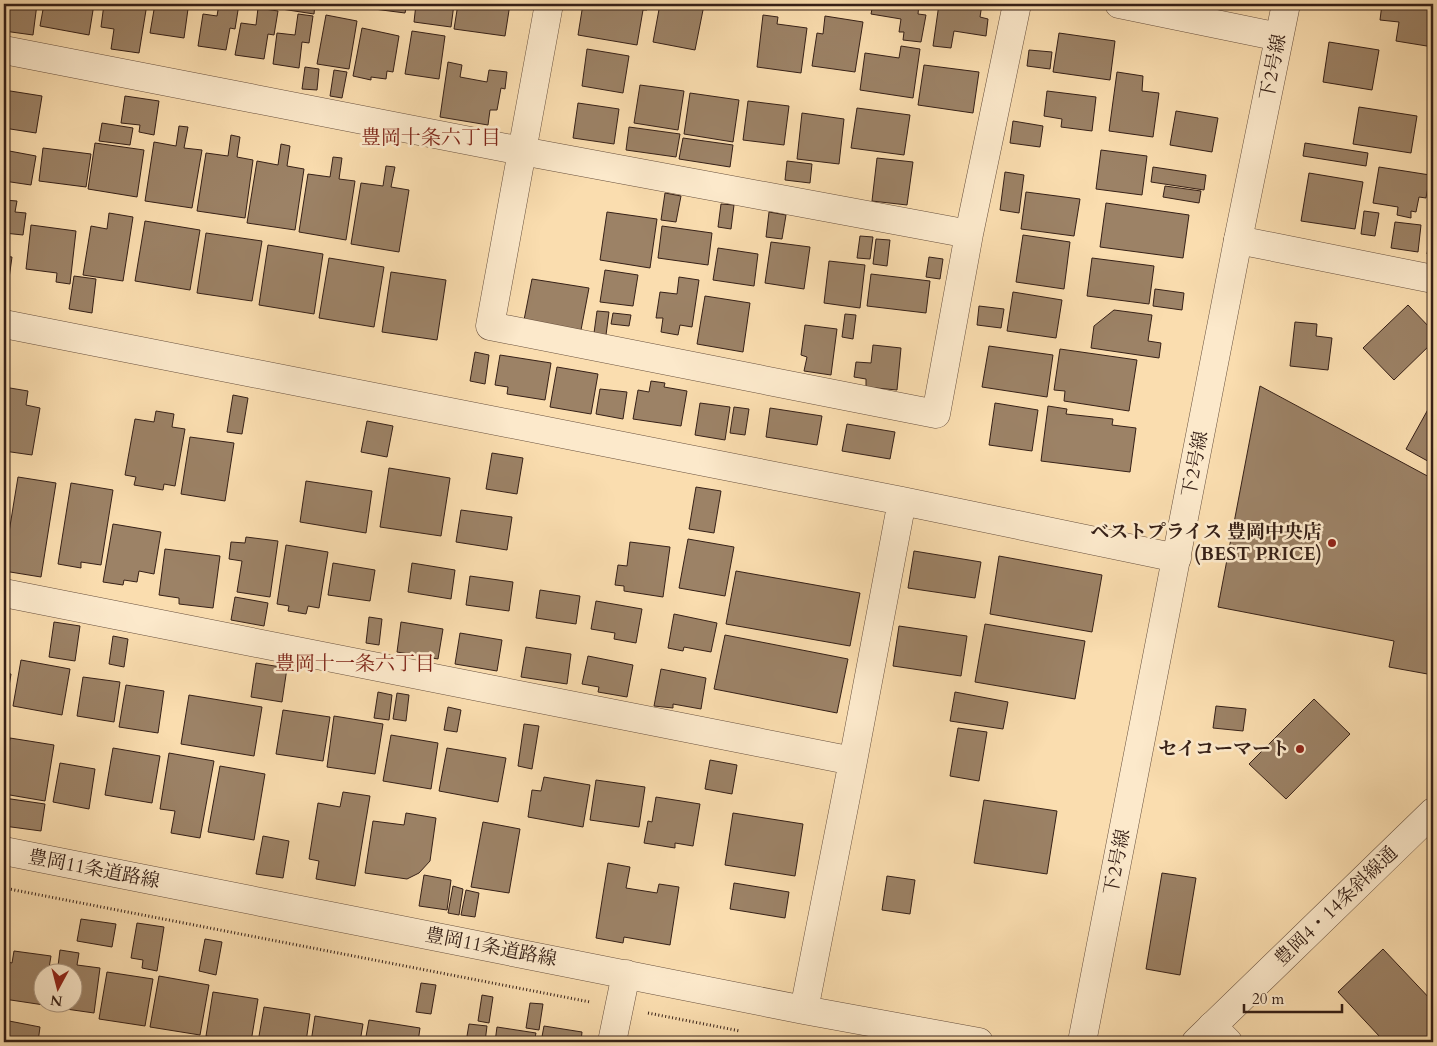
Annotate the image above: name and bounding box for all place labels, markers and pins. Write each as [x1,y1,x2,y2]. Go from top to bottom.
place label: ベストプライス 豊岡中央店 (BEST PRICE) [1090,519,1322,567]
marker: ベストプライス 豊岡中央店 (BEST PRICE) [1326,537,1338,549]
place label: セイコーマート [1158,736,1290,762]
marker: セイコーマート [1294,743,1306,755]

